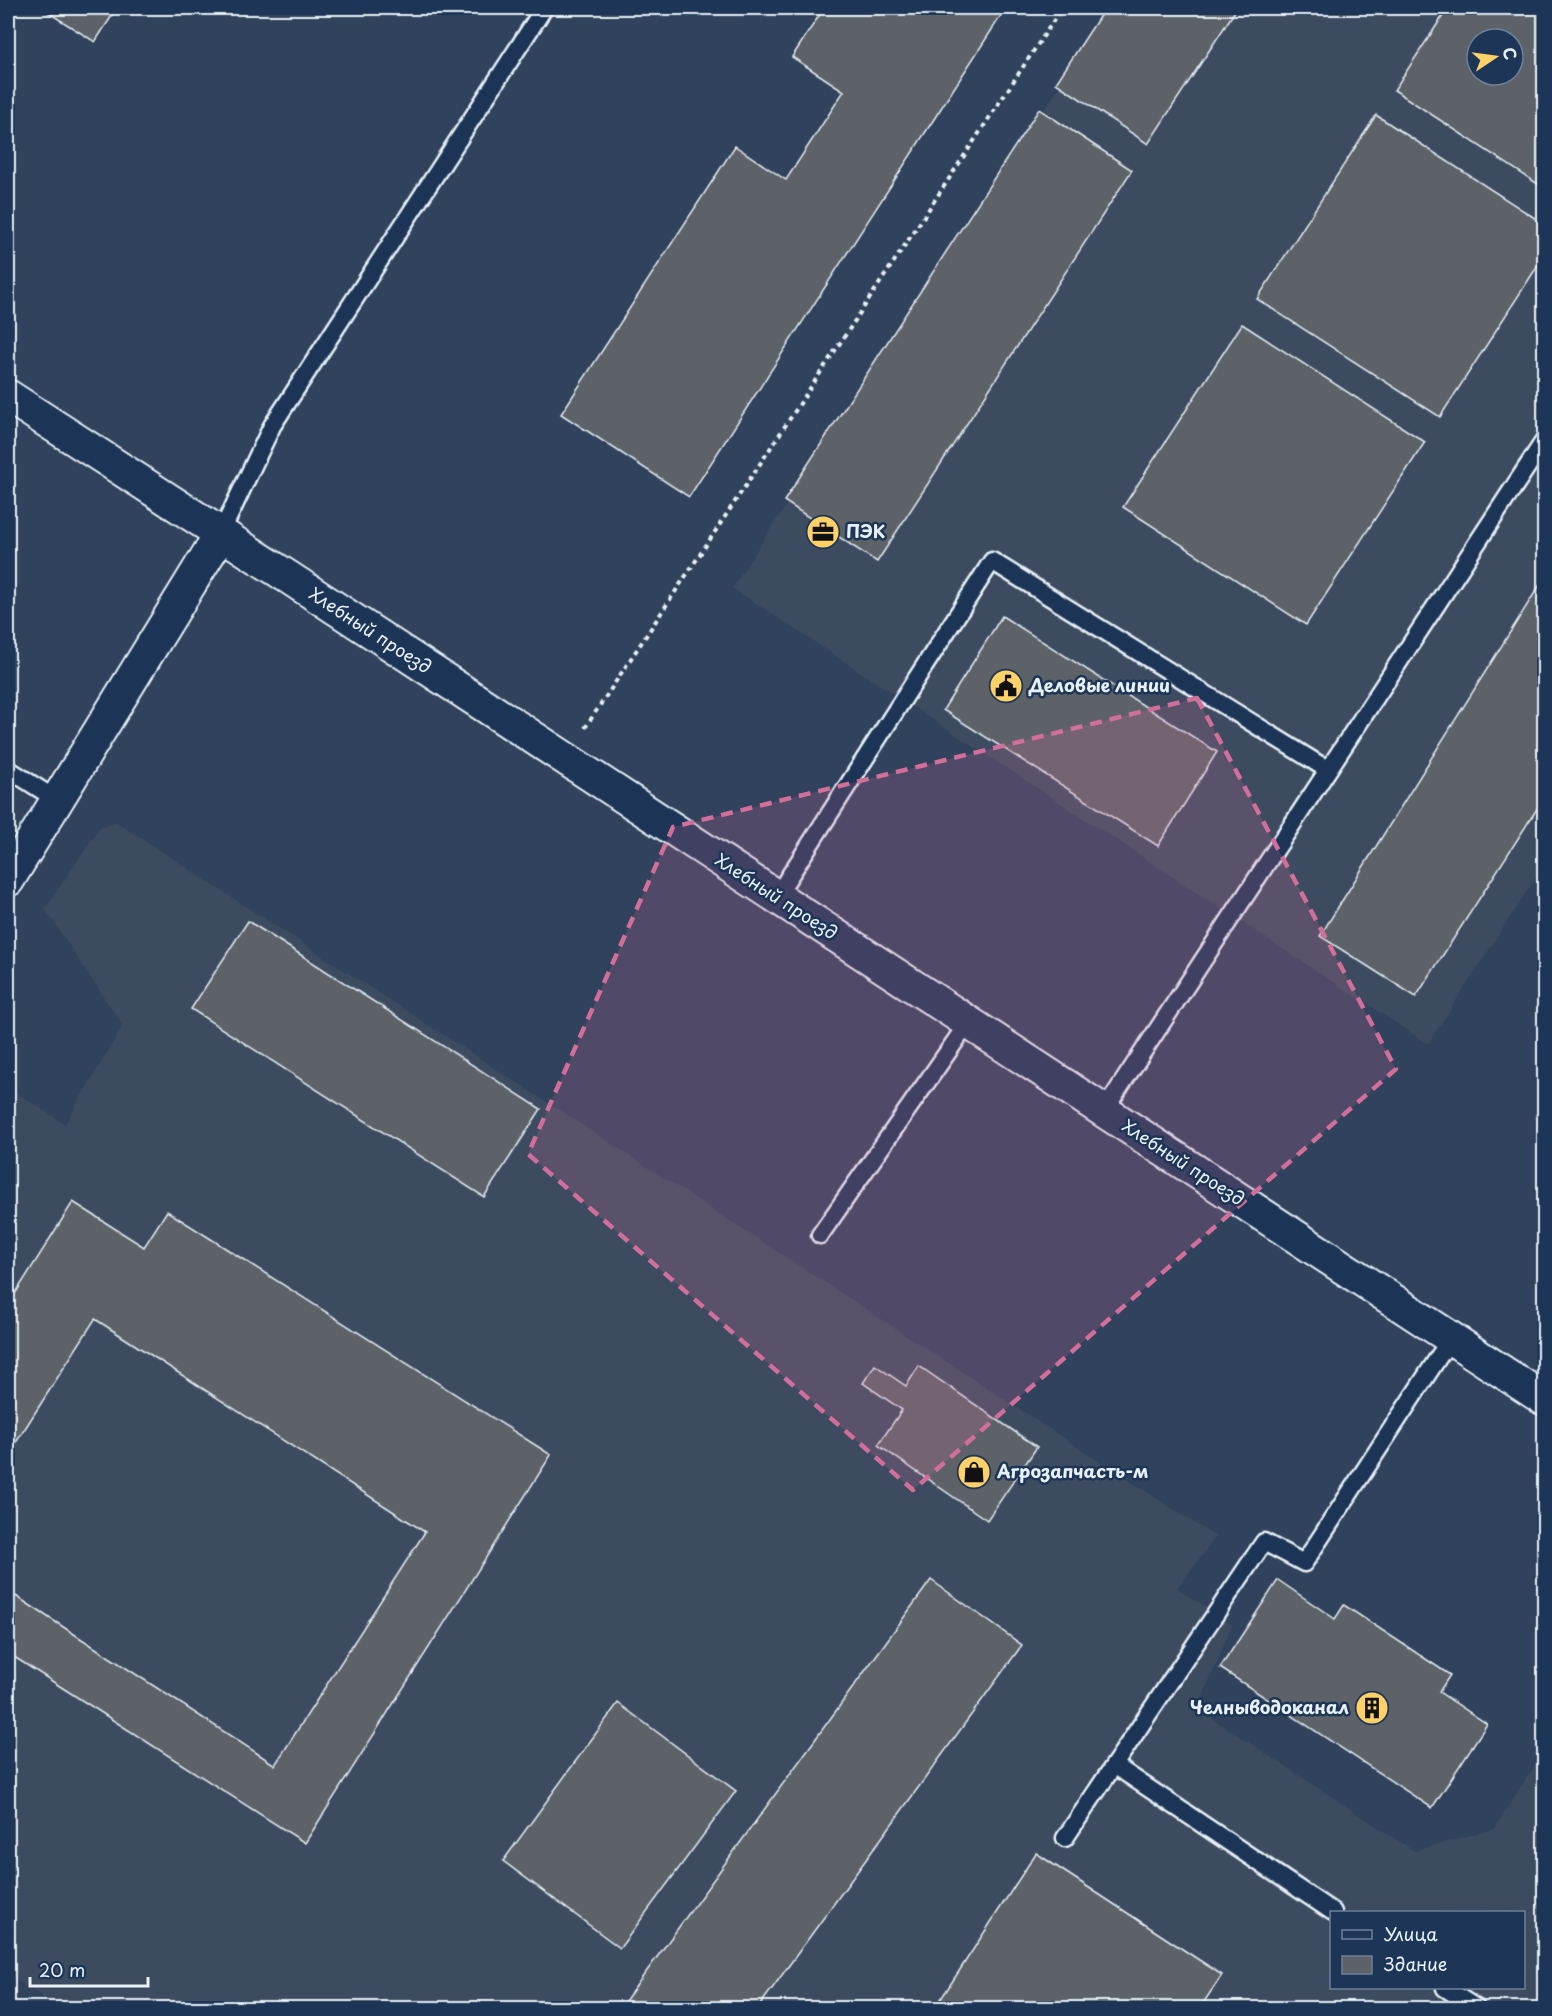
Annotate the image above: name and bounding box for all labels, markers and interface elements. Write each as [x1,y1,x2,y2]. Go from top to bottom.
north arrow [1465,27,1525,87]
text: С [1498,45,1524,62]
office icon: ПЭК [805,514,841,550]
place label: ПЭК [846,517,885,544]
street label: Хлебный проезд [304,580,437,680]
public building icon: Деловые линии [988,668,1024,704]
place label: Деловые линии [1028,671,1170,698]
street label: Хлебный проезд [710,846,843,946]
street label: Хлебный проезд [1117,1112,1250,1212]
shop icon: Агрозапчасть-м [956,1454,992,1490]
place label: Агрозапчасть-м [996,1457,1148,1484]
building icon: Челныводоканал [1354,1690,1390,1726]
place label: Челныводоканал [1190,1693,1349,1720]
legend [1330,1911,1525,1989]
text: Улица [1384,1920,1438,1947]
scale bar [30,1950,148,1988]
text: Здание [1384,1950,1447,1977]
text: 20 m [39,1956,85,1983]

